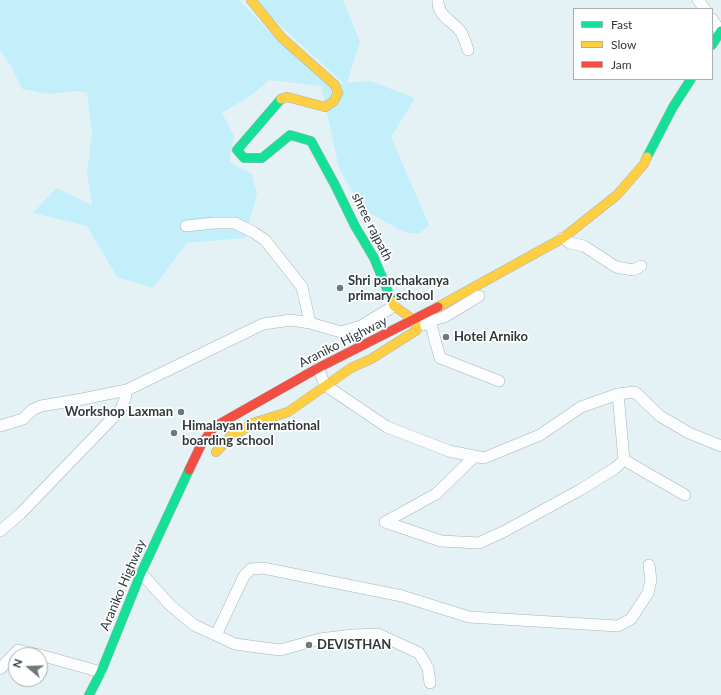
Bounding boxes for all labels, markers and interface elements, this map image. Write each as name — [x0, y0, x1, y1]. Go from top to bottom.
legend — [573, 8, 713, 80]
text: Fast — [611, 17, 632, 32]
text: Slow — [611, 37, 636, 52]
text: Jam — [611, 57, 632, 72]
street label: shree rajpath — [348, 190, 396, 264]
place label: Shri panchakanya primary school — [348, 273, 449, 304]
marker: Shri panchakanya primary school — [335, 283, 345, 293]
street label: Araniko Highway — [296, 313, 390, 371]
place label: Hotel Arniko — [454, 329, 528, 345]
marker: Hotel Arniko — [441, 332, 451, 342]
place label: Workshop Laxman — [65, 404, 173, 420]
marker: Workshop Laxman — [176, 407, 186, 417]
place label: Himalayan international boarding school — [182, 418, 320, 449]
marker: Himalayan international boarding school — [169, 428, 179, 438]
street label: Araniko Highway — [97, 537, 149, 633]
place label: DEVISTHAN — [317, 637, 391, 653]
marker: DEVISTHAN — [304, 640, 314, 650]
north arrow — [8, 647, 48, 687]
text: N — [10, 657, 25, 669]

